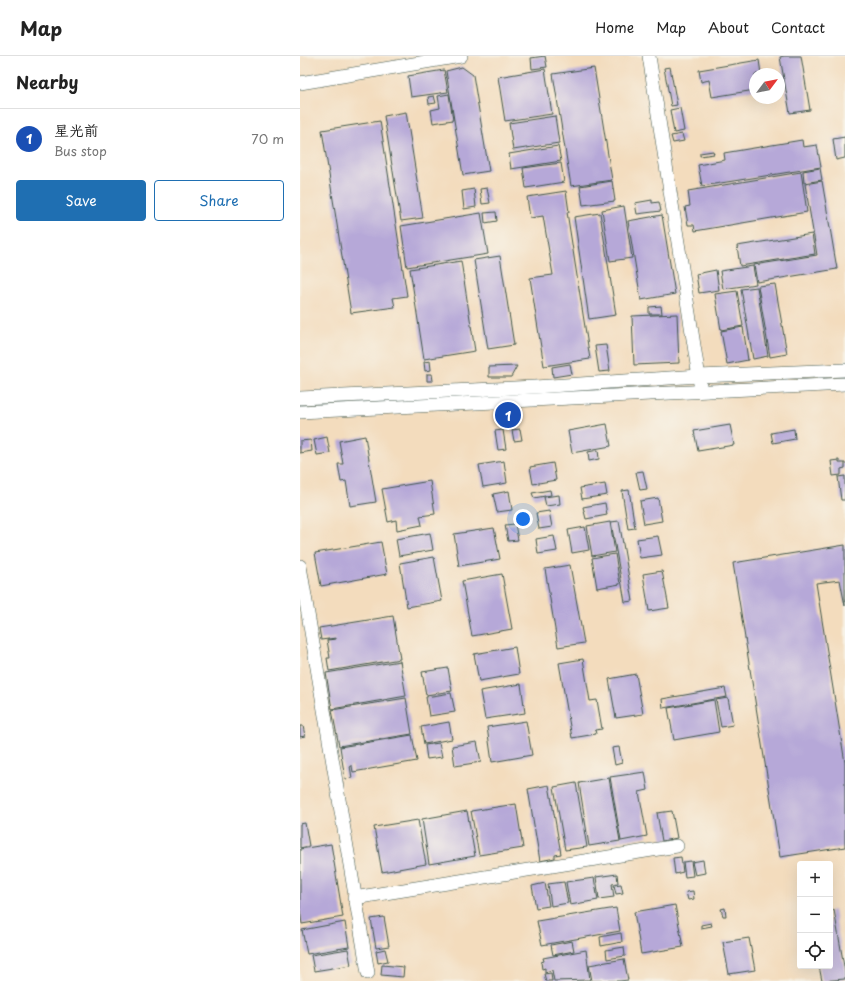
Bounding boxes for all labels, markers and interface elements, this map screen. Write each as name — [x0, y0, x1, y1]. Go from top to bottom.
text: Map — [20, 14, 62, 42]
text: Home — [595, 17, 634, 38]
text: Map — [656, 17, 686, 38]
text: About — [708, 17, 749, 38]
text: Contact — [771, 17, 825, 38]
north arrow — [749, 68, 785, 104]
text: Nearby — [16, 69, 78, 95]
text: 星光前 — [54, 118, 99, 141]
text: 1 — [26, 129, 32, 148]
text: 70 m — [251, 129, 284, 148]
text: Bus stop — [54, 141, 107, 160]
button: Save — [16, 180, 146, 221]
button: Share — [154, 180, 284, 221]
pin: 1 — [495, 400, 521, 430]
your location — [513, 509, 533, 529]
map controls — [797, 861, 833, 969]
button: + — [797, 861, 833, 897]
button: − — [797, 897, 833, 933]
button: locate — [797, 933, 833, 969]

